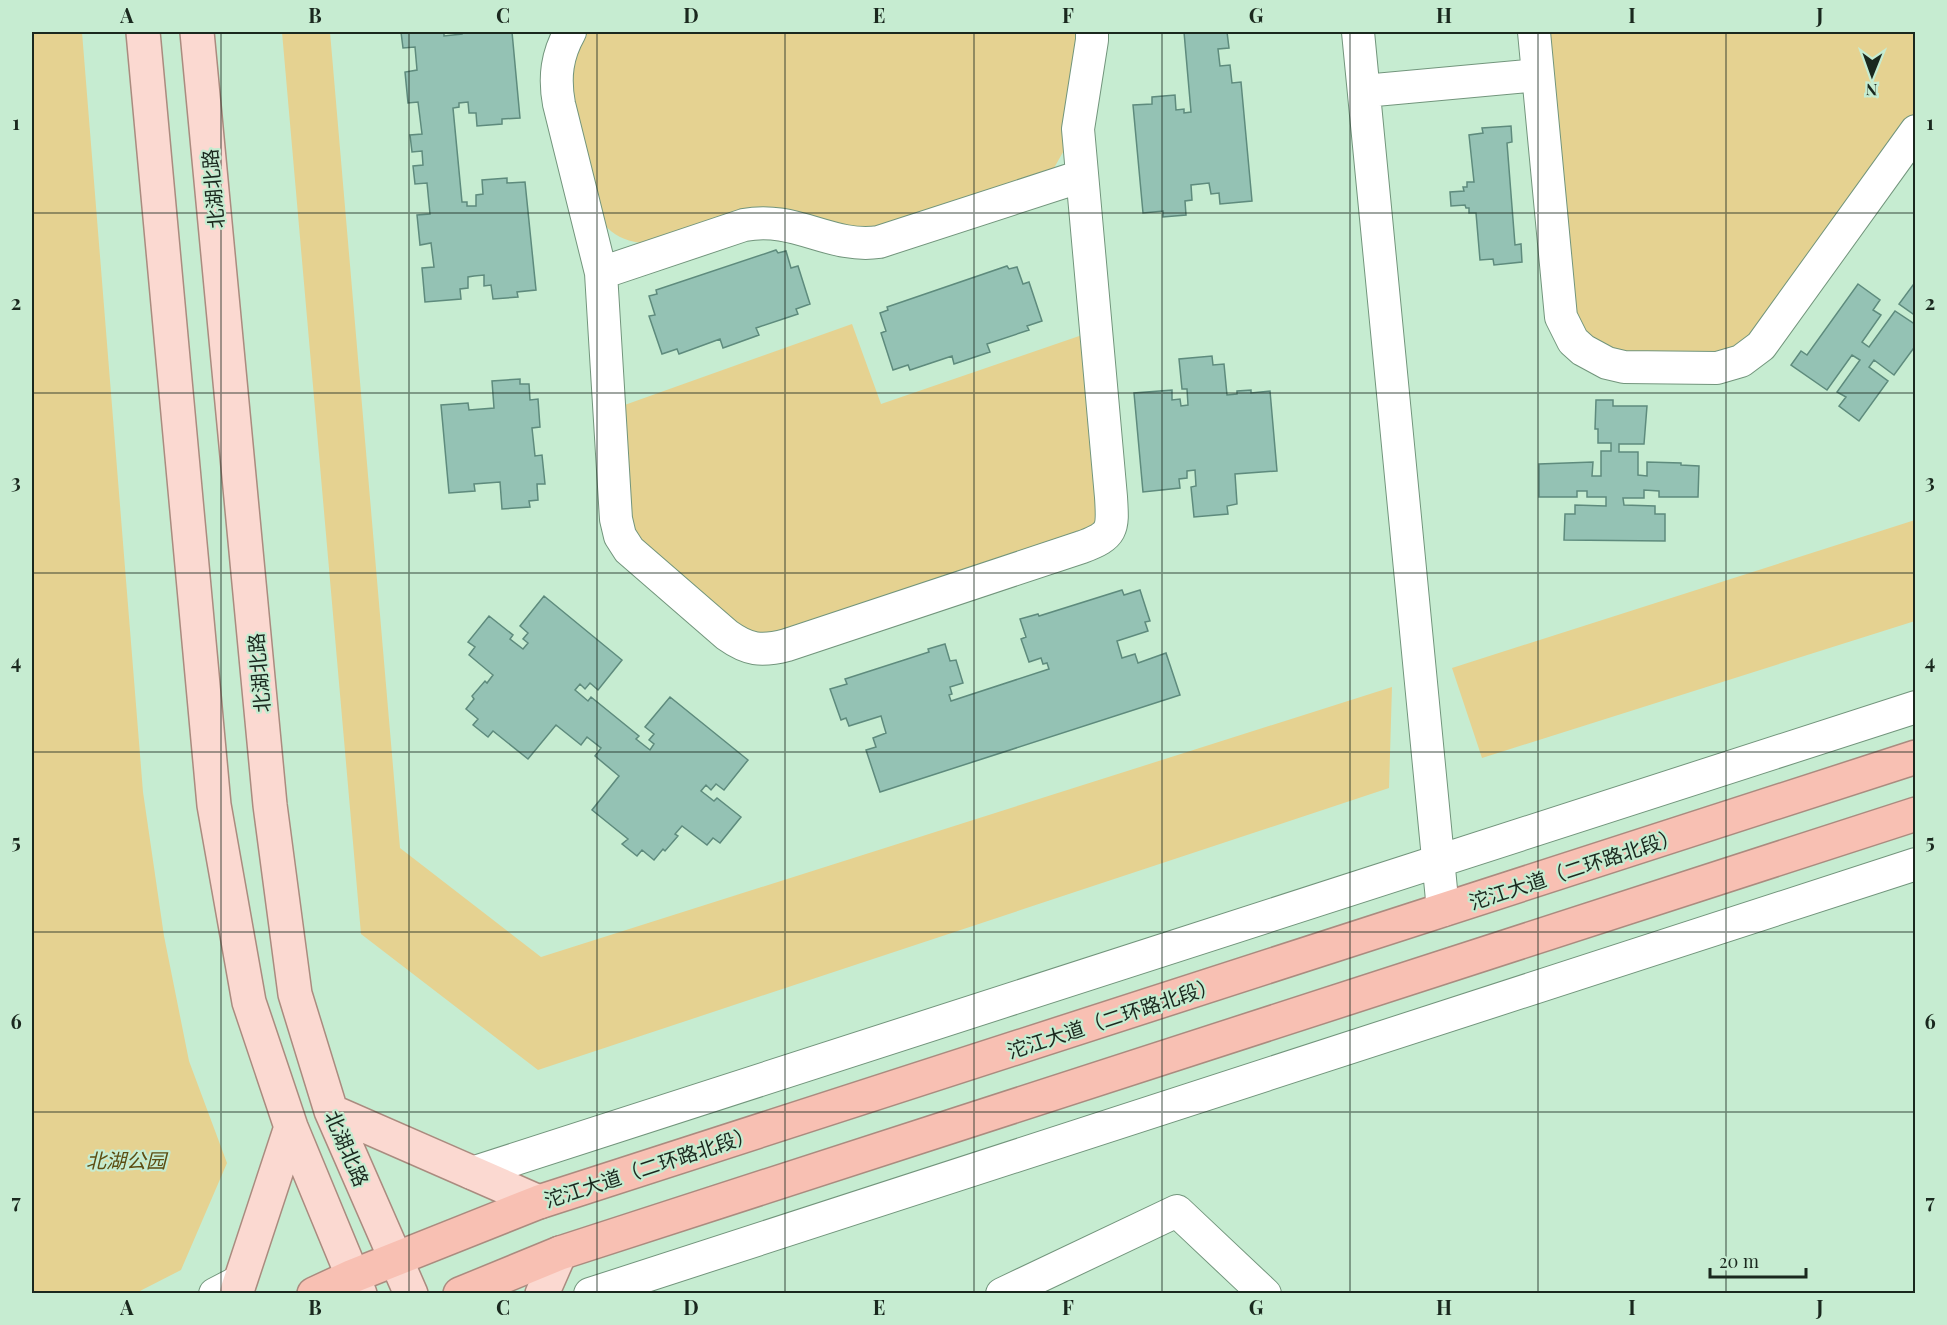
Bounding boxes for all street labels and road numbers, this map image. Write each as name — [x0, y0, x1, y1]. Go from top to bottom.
street label: 北湖北路 — [195, 148, 229, 230]
street label: 北湖北路 — [241, 632, 275, 714]
street label: 沱江大道（二环路北段） — [1465, 821, 1683, 915]
street label: 沱江大道（二环路北段） — [1003, 970, 1221, 1064]
street label: 北湖北路 — [320, 1106, 376, 1190]
street label: 沱江大道（二环路北段） — [540, 1119, 758, 1213]

